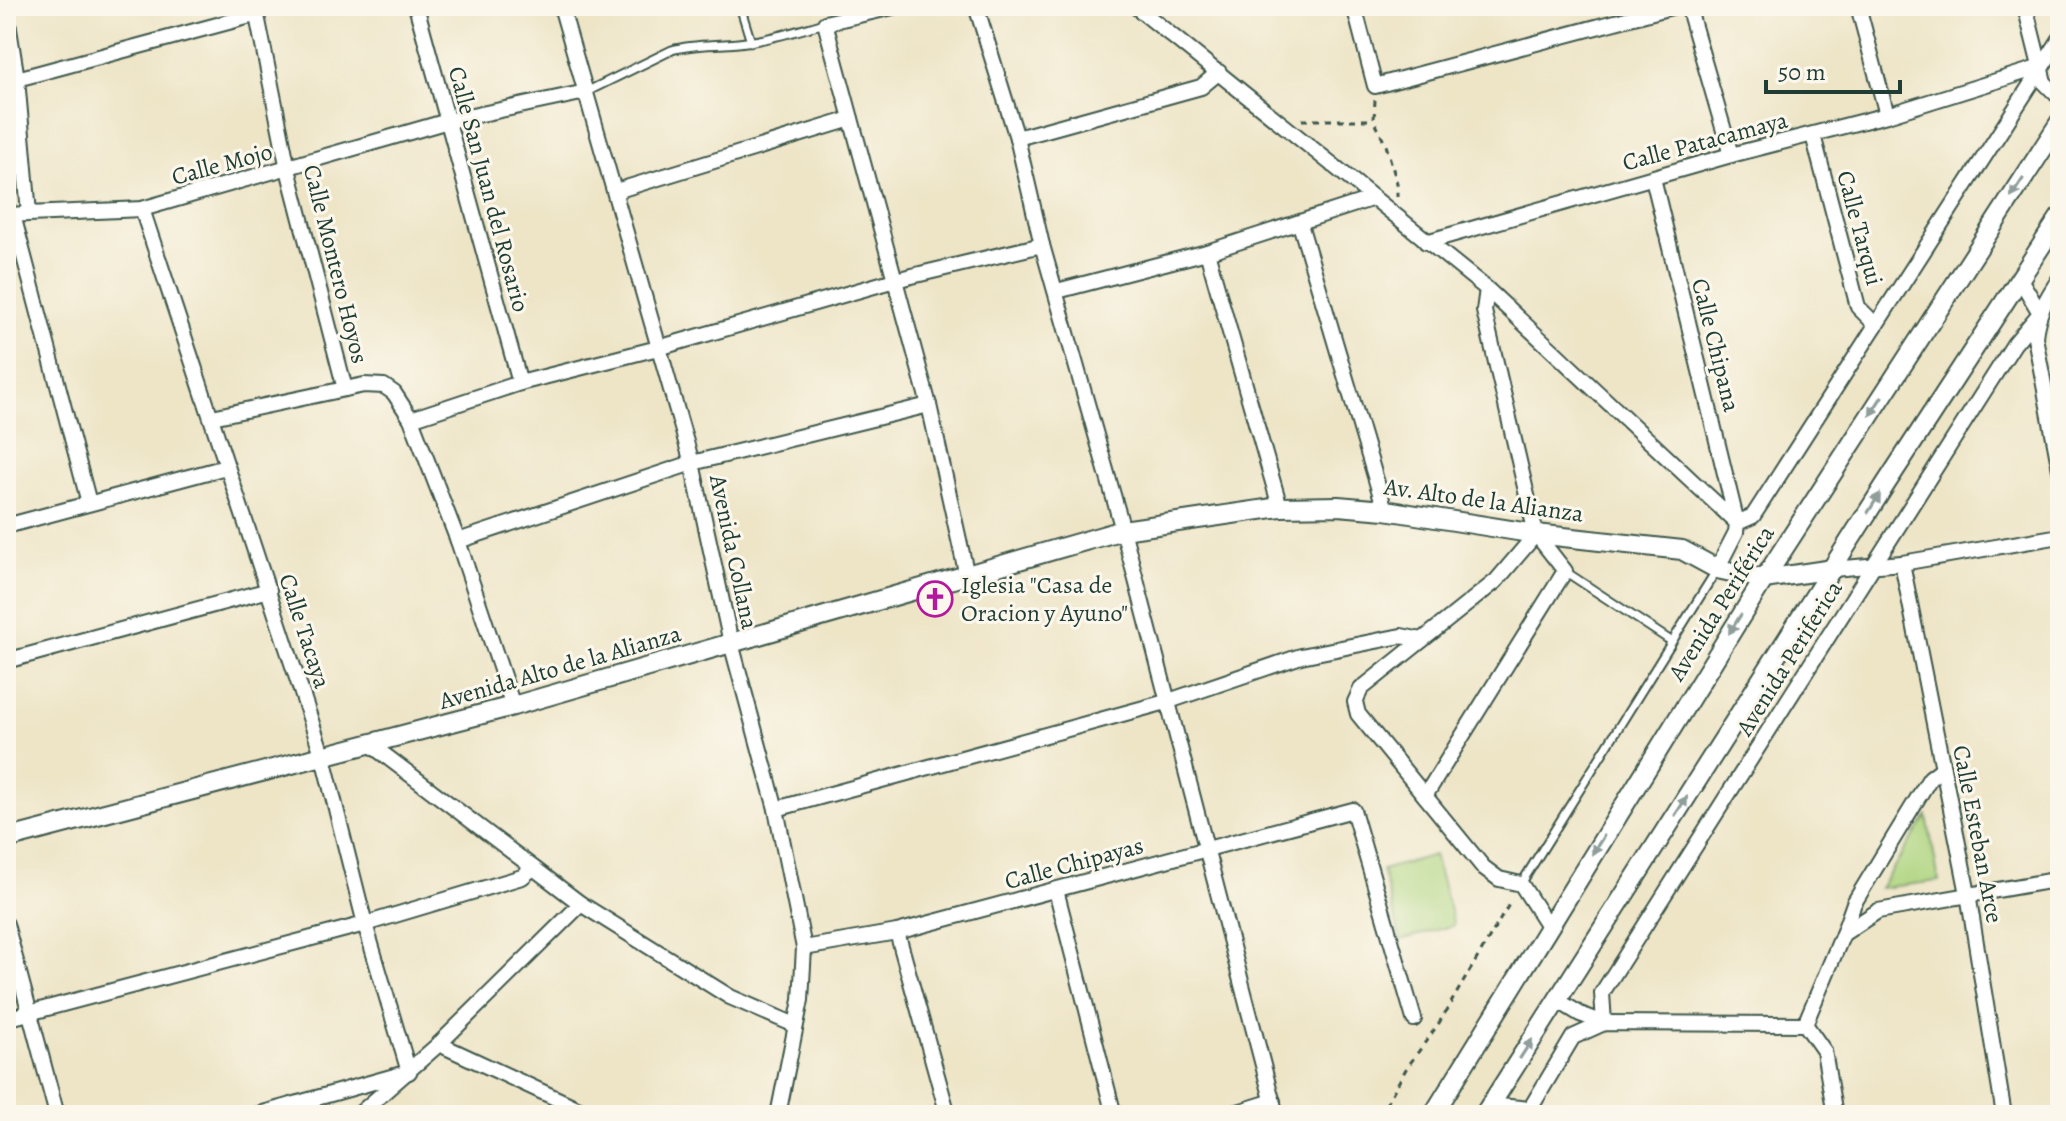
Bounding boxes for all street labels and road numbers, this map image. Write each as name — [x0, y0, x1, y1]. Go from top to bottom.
street label: Calle San Juan del Rosario — [441, 63, 537, 315]
street label: Calle Patacamaya — [1619, 103, 1792, 178]
street label: Calle Mojo — [168, 135, 276, 193]
street label: Calle Montero Hoyos — [296, 161, 376, 367]
street label: Calle Tarqui — [1829, 167, 1891, 289]
street label: Calle Chipana — [1684, 275, 1748, 416]
street label: Av. Alto de la Alianza — [1381, 470, 1587, 530]
street label: Avenida Collana — [702, 471, 766, 633]
street label: Avenida Periférica — [1660, 519, 1782, 688]
street label: Calle Tacaya — [271, 570, 339, 693]
street label: Avenida Periferica — [1728, 574, 1850, 743]
street label: Avenida Alto de la Alianza — [434, 617, 685, 717]
street label: Calle Esteban Arce — [1945, 742, 2011, 926]
street label: Calle Chipayas — [1001, 829, 1147, 897]

